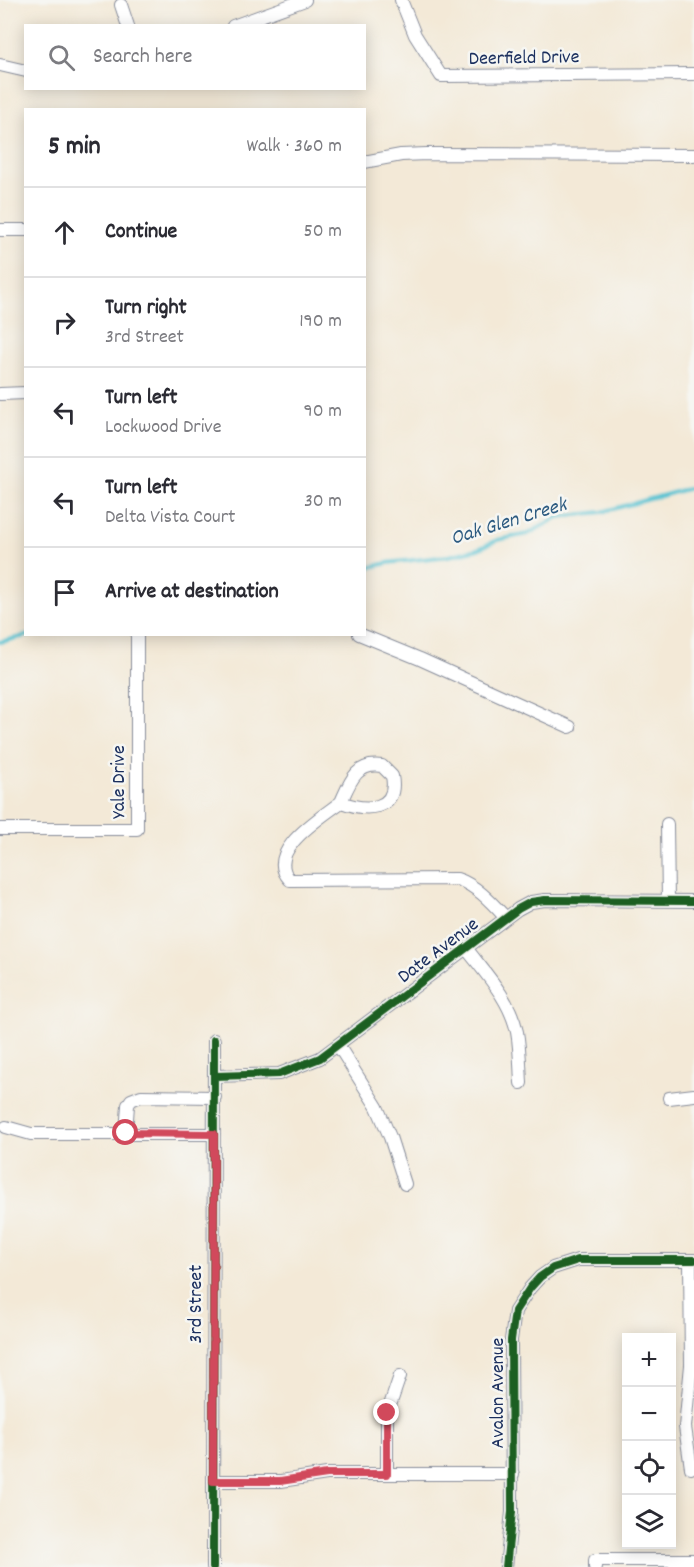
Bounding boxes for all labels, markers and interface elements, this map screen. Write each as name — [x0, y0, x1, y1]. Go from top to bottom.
search box — [24, 24, 366, 90]
icon: search — [45, 41, 78, 74]
text: Search here — [93, 42, 192, 73]
street label: Deerfield Drive — [468, 44, 580, 74]
text: 5 min — [48, 129, 101, 166]
text: Walk · 360 m — [247, 133, 342, 161]
icon: ahead — [48, 216, 81, 249]
text: Continue — [105, 217, 177, 248]
text: 50 m — [304, 218, 342, 246]
text: Turn right — [105, 293, 187, 324]
icon: right — [48, 306, 81, 339]
text: 190 m — [299, 308, 342, 336]
text: 3rd Street — [105, 324, 184, 352]
text: Turn left — [105, 383, 177, 414]
icon: left — [48, 396, 81, 429]
text: 90 m — [304, 398, 342, 426]
text: Lockwood Drive — [105, 414, 222, 442]
text: Turn left — [105, 473, 177, 504]
icon: left — [48, 486, 81, 519]
text: 30 m — [304, 488, 342, 516]
water label: Oak Glen Creek — [447, 490, 573, 555]
text: Delta Vista Court — [105, 504, 235, 532]
icon: arrive — [48, 576, 81, 609]
text: Arrive at destination — [105, 577, 279, 608]
street label: Yale Drive — [106, 745, 134, 819]
street label: Date Avenue — [392, 911, 485, 991]
route start — [112, 1119, 138, 1145]
street label: 3rd Street — [183, 1265, 211, 1343]
map controls — [622, 1333, 676, 1549]
button: + — [622, 1333, 676, 1387]
street label: Avalon Avenue — [485, 1337, 513, 1448]
button: − — [622, 1387, 676, 1441]
route end — [373, 1399, 399, 1425]
button: locate — [622, 1441, 676, 1495]
button: layers — [622, 1495, 676, 1549]

